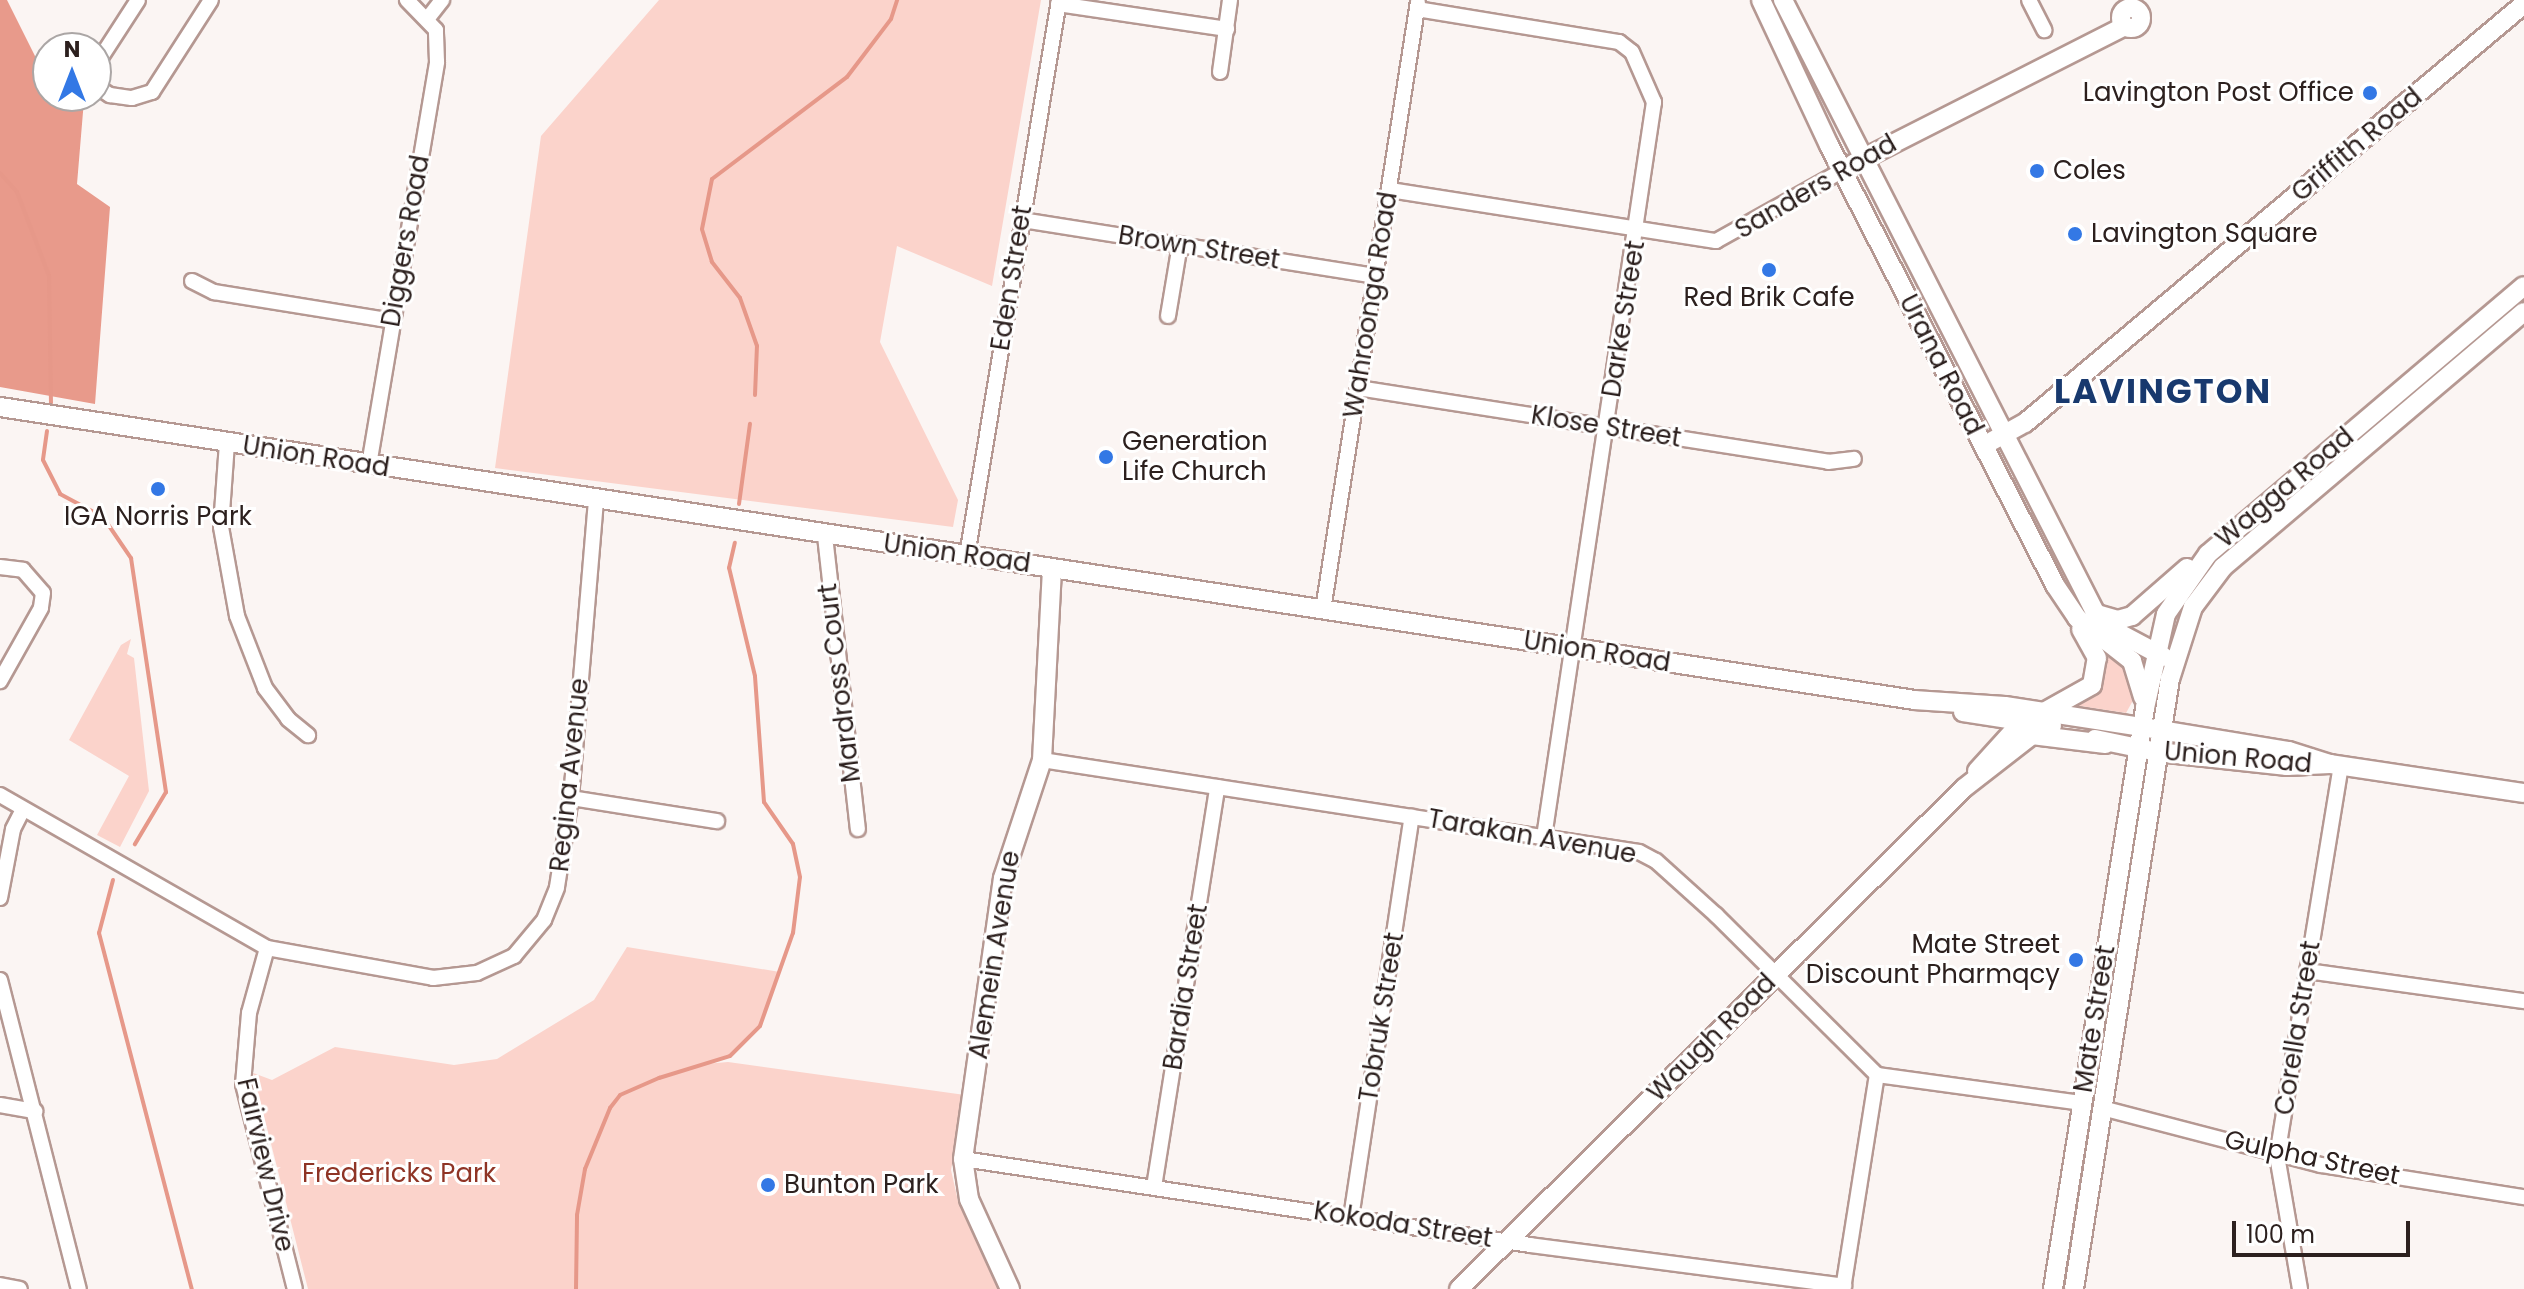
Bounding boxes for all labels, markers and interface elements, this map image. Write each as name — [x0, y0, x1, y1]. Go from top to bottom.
north arrow — [32, 32, 112, 112]
text: N — [64, 34, 80, 65]
place label: Lavington Post Office — [2083, 77, 2354, 109]
street label: Griffith Road — [2286, 81, 2428, 209]
marker: Lavington Post Office — [2361, 84, 2379, 102]
street label: Sanders Road — [1730, 128, 1902, 246]
street label: Diggers Road — [376, 153, 436, 329]
place label: Coles — [2053, 155, 2126, 187]
marker: Coles — [2028, 162, 2046, 180]
street label: Wahroonga Road — [1338, 190, 1404, 420]
street label: Eden Street — [985, 203, 1039, 353]
place label: Lavington Square — [2091, 218, 2318, 250]
street label: Brown Street — [1116, 220, 1282, 276]
marker: Lavington Square — [2066, 225, 2084, 243]
street label: Darke Street — [1596, 238, 1652, 400]
marker: Red Brik Cafe — [1760, 261, 1778, 279]
place label: Red Brik Cafe — [1683, 282, 1855, 314]
street label: Urana Road — [1892, 289, 1990, 441]
district label: LAVINGTON — [2054, 372, 2272, 412]
street label: Klose Street — [1529, 400, 1683, 454]
street label: Wagga Road — [2210, 421, 2360, 555]
place label: Generation Life Church — [1122, 426, 1268, 488]
street label: Union Road — [240, 430, 392, 484]
marker: Generation Life Church — [1097, 448, 1115, 466]
marker: IGA Norris Park — [149, 480, 167, 498]
place label: IGA Norris Park — [64, 501, 252, 533]
street label: Union Road — [881, 528, 1033, 580]
street label: Mardross Court — [812, 582, 868, 784]
street label: Union Road — [1521, 625, 1673, 679]
street label: Regina Avenue — [544, 677, 596, 873]
street label: Union Road — [2163, 736, 2313, 780]
street label: Tarakan Avenue — [1425, 803, 1639, 871]
street label: Alemein Avenue — [963, 849, 1027, 1061]
street label: Bardia Street — [1157, 902, 1215, 1072]
place label: Mate Street Discount Pharmqcy — [1806, 929, 2060, 990]
street label: Tobruk Street — [1353, 930, 1411, 1104]
street label: Corella Street — [2269, 939, 2327, 1117]
street label: Mate Street — [2068, 943, 2122, 1095]
marker: Mate Street Discount Pharmqcy — [2067, 951, 2085, 969]
street label: Waugh Road — [1641, 967, 1783, 1109]
street label: Fairview Drive — [230, 1075, 300, 1255]
street label: Gulpha Street — [2222, 1124, 2402, 1192]
park label: Fredericks Park — [302, 1158, 496, 1190]
place label: Bunton Park — [784, 1169, 939, 1201]
marker: Bunton Park — [759, 1176, 777, 1194]
street label: Kokoda Street — [1311, 1195, 1495, 1255]
scale bar — [2236, 1205, 2414, 1255]
text: 100 m — [2246, 1218, 2315, 1251]

